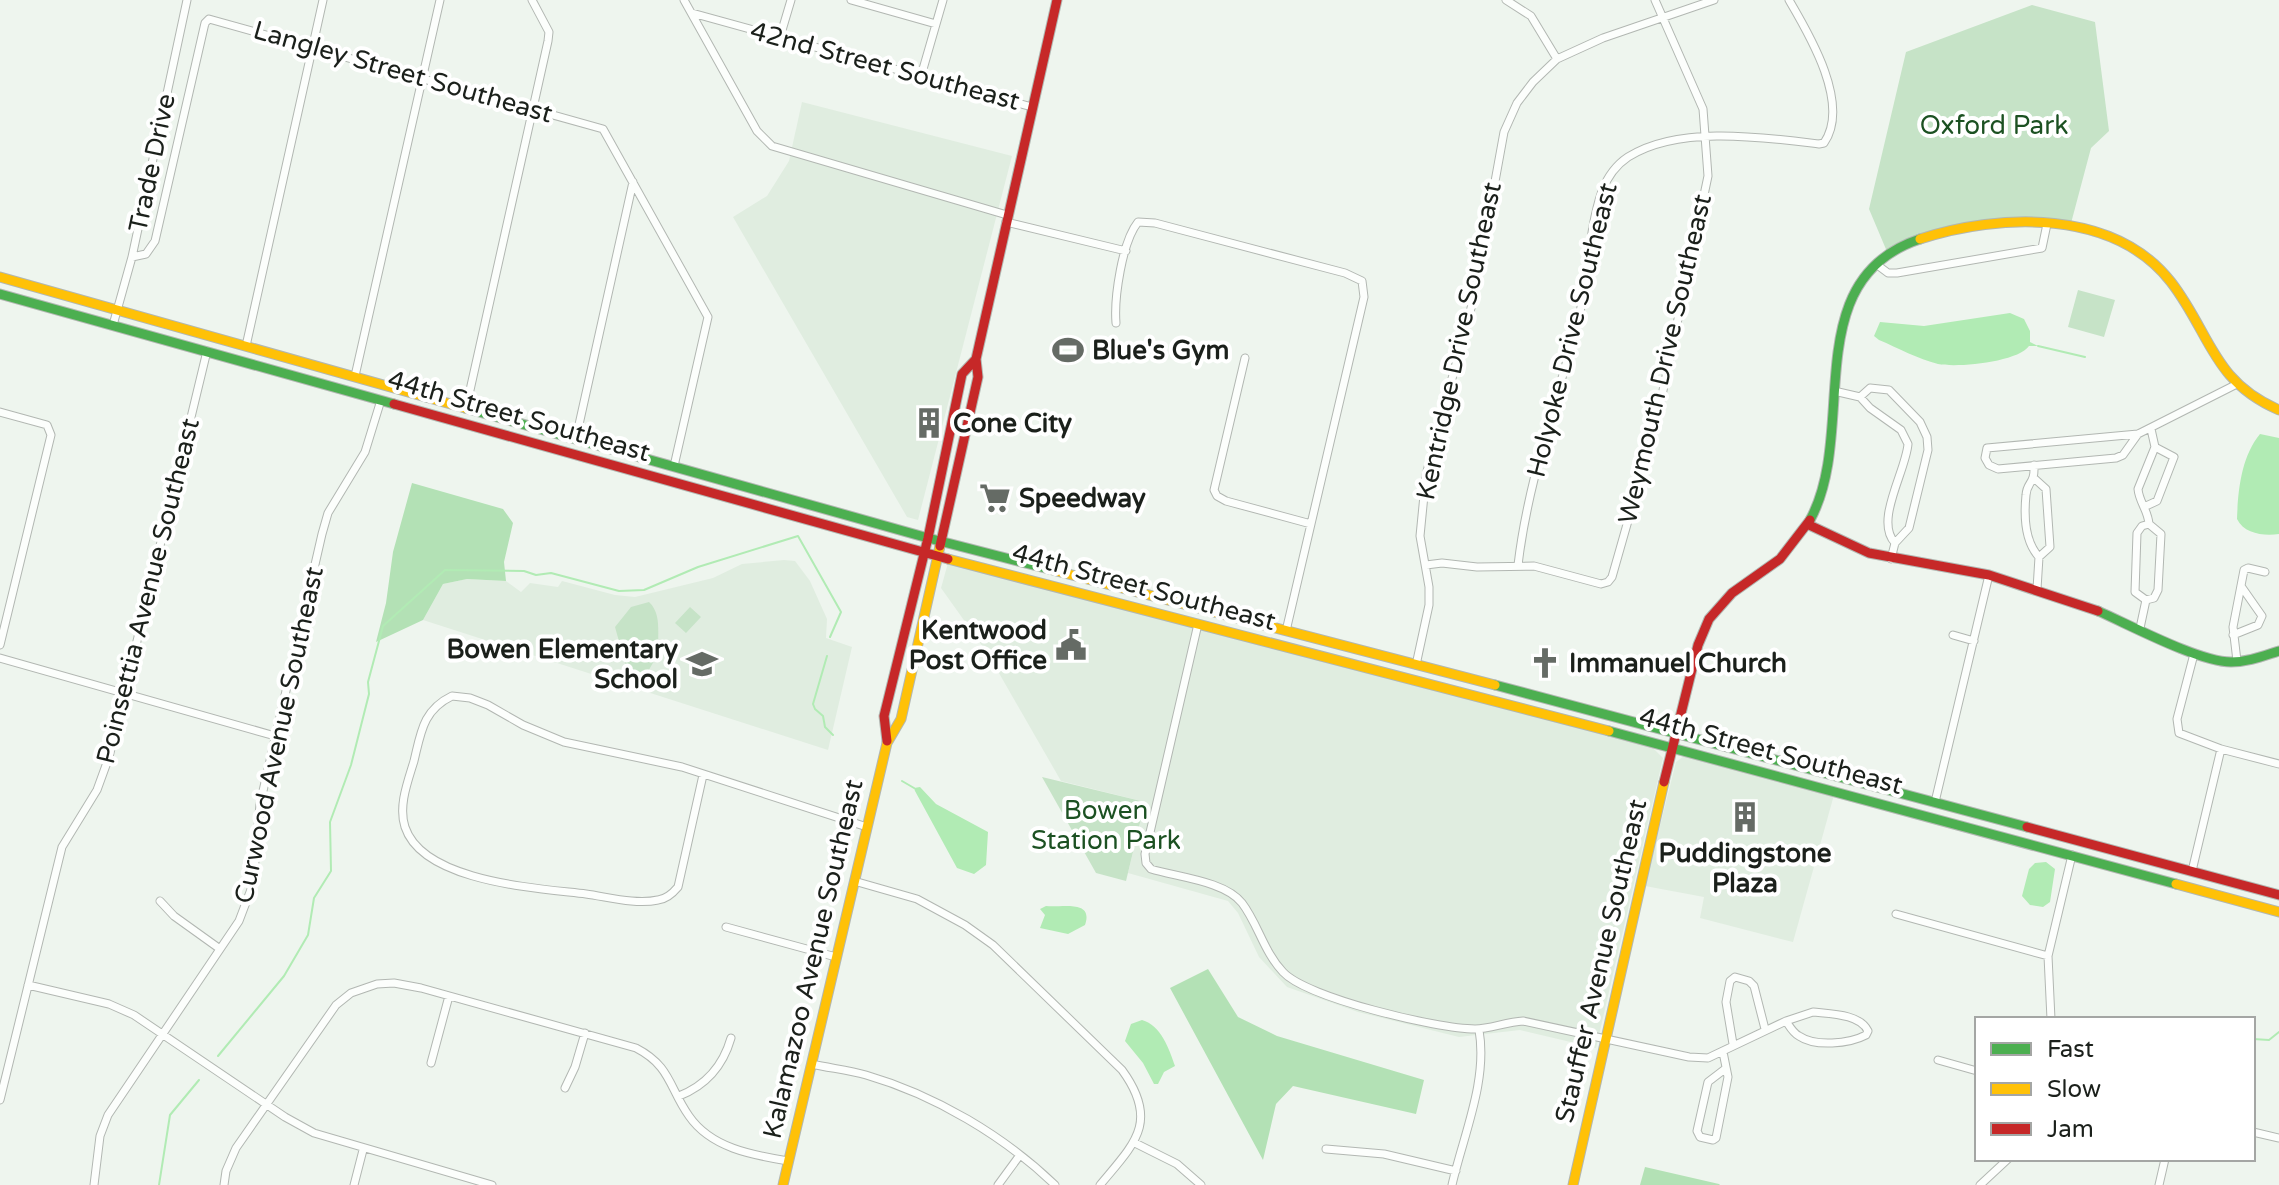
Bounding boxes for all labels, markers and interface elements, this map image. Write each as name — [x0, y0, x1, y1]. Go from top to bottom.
street label: Langley Street Southeast — [250, 14, 556, 130]
street label: 42nd Street Southeast — [747, 15, 1023, 117]
street label: Trade Drive — [122, 91, 182, 235]
park label: Oxford Park — [1920, 110, 2068, 141]
street label: Kentridge Drive Southeast — [1410, 179, 1508, 503]
street label: Holyoke Drive Southeast — [1520, 179, 1624, 480]
street label: Weymouth Drive Southeast — [1612, 191, 1718, 527]
sports icon: Blue's Gym — [1051, 333, 1085, 367]
place label: Blue's Gym — [1092, 335, 1229, 366]
street label: 44th Street Southeast — [384, 364, 654, 468]
building icon: Cone City — [912, 406, 946, 440]
place label: Cone City — [953, 408, 1072, 439]
street label: Poinsettia Avenue Southeast — [90, 415, 206, 767]
supermarket icon: Speedway — [978, 481, 1012, 515]
place label: Speedway — [1019, 483, 1146, 514]
street label: 44th Street Southeast — [1009, 537, 1279, 637]
street label: Curwood Avenue Southeast — [228, 564, 330, 906]
place label: Kentwood Post Office — [909, 615, 1047, 676]
public building icon: Kentwood Post Office — [1054, 628, 1088, 662]
place label: Bowen Elementary School — [446, 634, 678, 695]
church icon: Immanuel Church — [1528, 646, 1562, 680]
school or university icon: Bowen Elementary School — [685, 647, 719, 681]
place label: Immanuel Church — [1569, 648, 1787, 679]
street label: 44th Street Southeast — [1636, 701, 1906, 801]
street label: Kalamazoo Avenue Southeast — [757, 776, 869, 1142]
park label: Bowen Station Park — [1031, 795, 1181, 856]
street label: Stauffer Avenue Southeast — [1549, 796, 1653, 1126]
building icon: Puddingstone Plaza — [1728, 800, 1762, 834]
place label: Puddingstone Plaza — [1658, 838, 1832, 899]
legend — [1975, 1017, 2255, 1161]
text: Fast — [2047, 1035, 2094, 1064]
text: Slow — [2047, 1075, 2101, 1104]
text: Jam — [2047, 1115, 2094, 1144]

